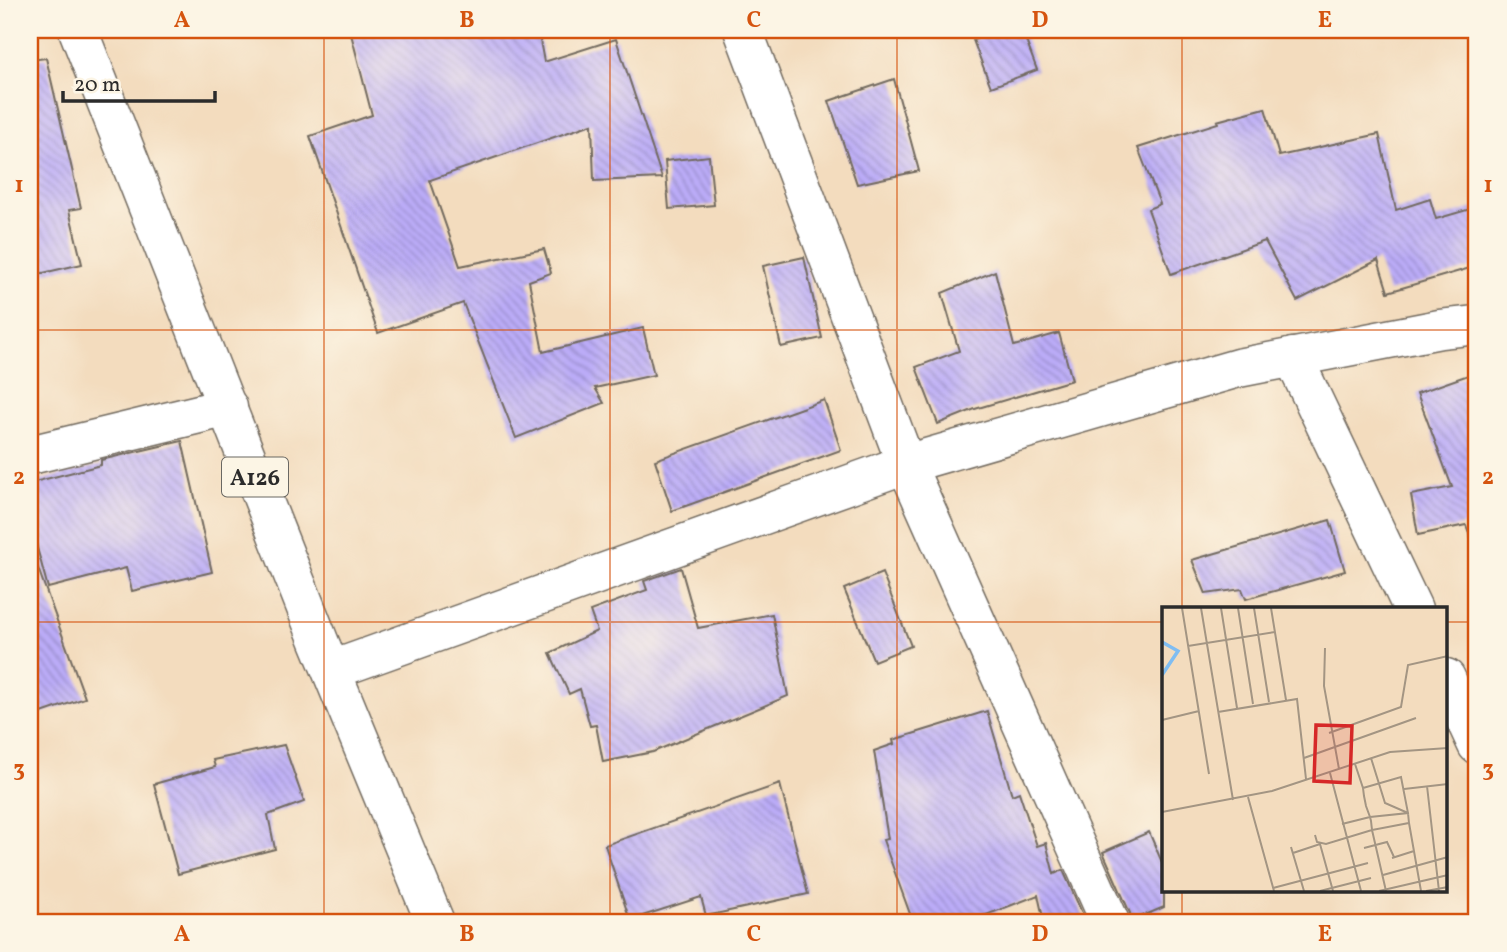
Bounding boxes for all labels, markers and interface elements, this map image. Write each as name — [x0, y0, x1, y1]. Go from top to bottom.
text: A — [174, 5, 190, 37]
text: B — [459, 5, 475, 37]
text: C — [747, 5, 761, 37]
text: D — [1032, 5, 1049, 37]
text: E — [1318, 5, 1332, 37]
scale bar — [63, 60, 215, 104]
text: 20 m — [74, 71, 120, 100]
text: 1 — [14, 170, 24, 202]
text: 1 — [1483, 170, 1493, 202]
road number: A126 — [222, 457, 288, 496]
text: 2 — [13, 462, 25, 494]
text: 2 — [1482, 462, 1494, 494]
inset map — [1162, 607, 1448, 892]
text: 3 — [13, 754, 25, 786]
text: 3 — [1482, 754, 1494, 786]
text: A — [174, 919, 190, 951]
text: B — [459, 919, 475, 951]
text: C — [747, 919, 761, 951]
text: D — [1032, 919, 1049, 951]
text: E — [1318, 919, 1332, 951]

